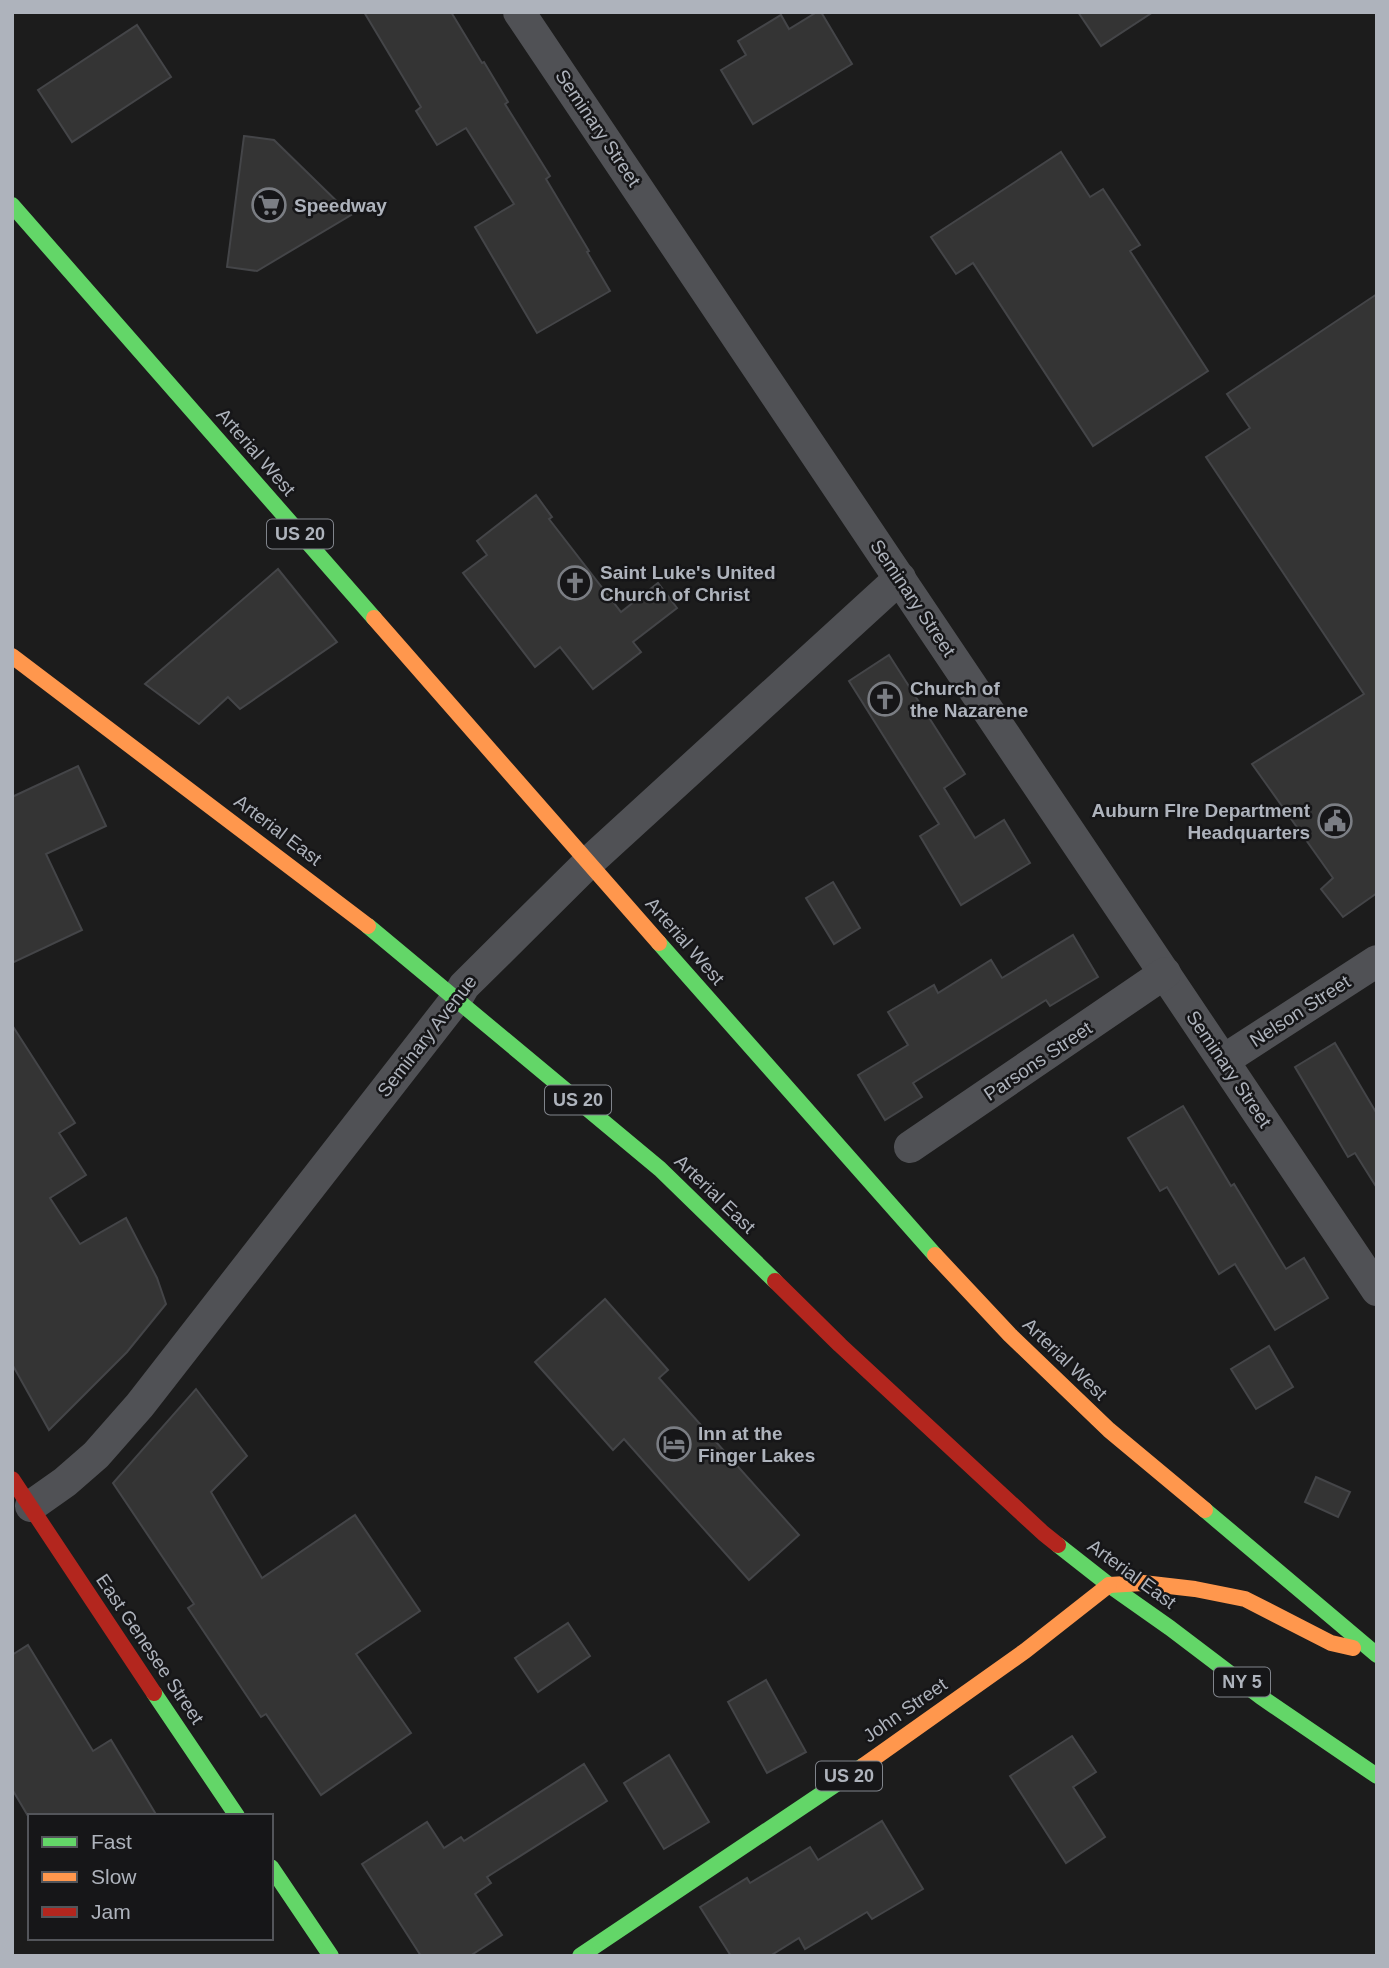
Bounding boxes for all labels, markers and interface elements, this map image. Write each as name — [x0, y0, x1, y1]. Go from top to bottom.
street label: Seminary Street — [551, 66, 645, 191]
supermarket icon: Speedway — [250, 186, 288, 224]
place label: Speedway — [294, 195, 387, 216]
street label: Arterial West — [213, 404, 300, 500]
road number: US 20 — [267, 520, 333, 548]
street label: Seminary Street — [866, 536, 960, 661]
place label: Saint Luke's United Church of Christ — [600, 562, 776, 605]
church icon: Saint Luke's United Church of Christ — [556, 564, 594, 602]
place label: Church of the Nazarene — [910, 678, 1028, 721]
church icon: Church of the Nazarene — [866, 680, 904, 718]
street label: Arterial East — [230, 790, 326, 870]
place label: Auburn FIre Department Headquarters — [1091, 800, 1311, 843]
public building icon: Auburn FIre Department Headquarters — [1316, 802, 1354, 840]
street label: Arterial West — [642, 893, 729, 989]
street label: Nelson Street — [1246, 970, 1355, 1051]
street label: Seminary Avenue — [373, 971, 481, 1101]
street label: Seminary Street — [1182, 1007, 1276, 1132]
street label: Parsons Street — [980, 1017, 1097, 1105]
road number: US 20 — [545, 1086, 611, 1114]
street label: Arterial East — [670, 1151, 760, 1238]
street label: Arterial West — [1019, 1314, 1112, 1405]
place label: Inn at the Finger Lakes — [698, 1423, 815, 1466]
hotel icon: Inn at the Finger Lakes — [655, 1425, 693, 1463]
street label: Arterial East — [1084, 1535, 1181, 1613]
street label: East Genesee Street — [92, 1570, 208, 1729]
road number: NY 5 — [1214, 1667, 1270, 1696]
street label: John Street — [859, 1673, 951, 1746]
road number: US 20 — [816, 1762, 882, 1791]
legend — [28, 1814, 273, 1940]
text: Fast — [91, 1830, 132, 1853]
text: Slow — [91, 1865, 137, 1888]
text: Jam — [91, 1900, 131, 1923]

